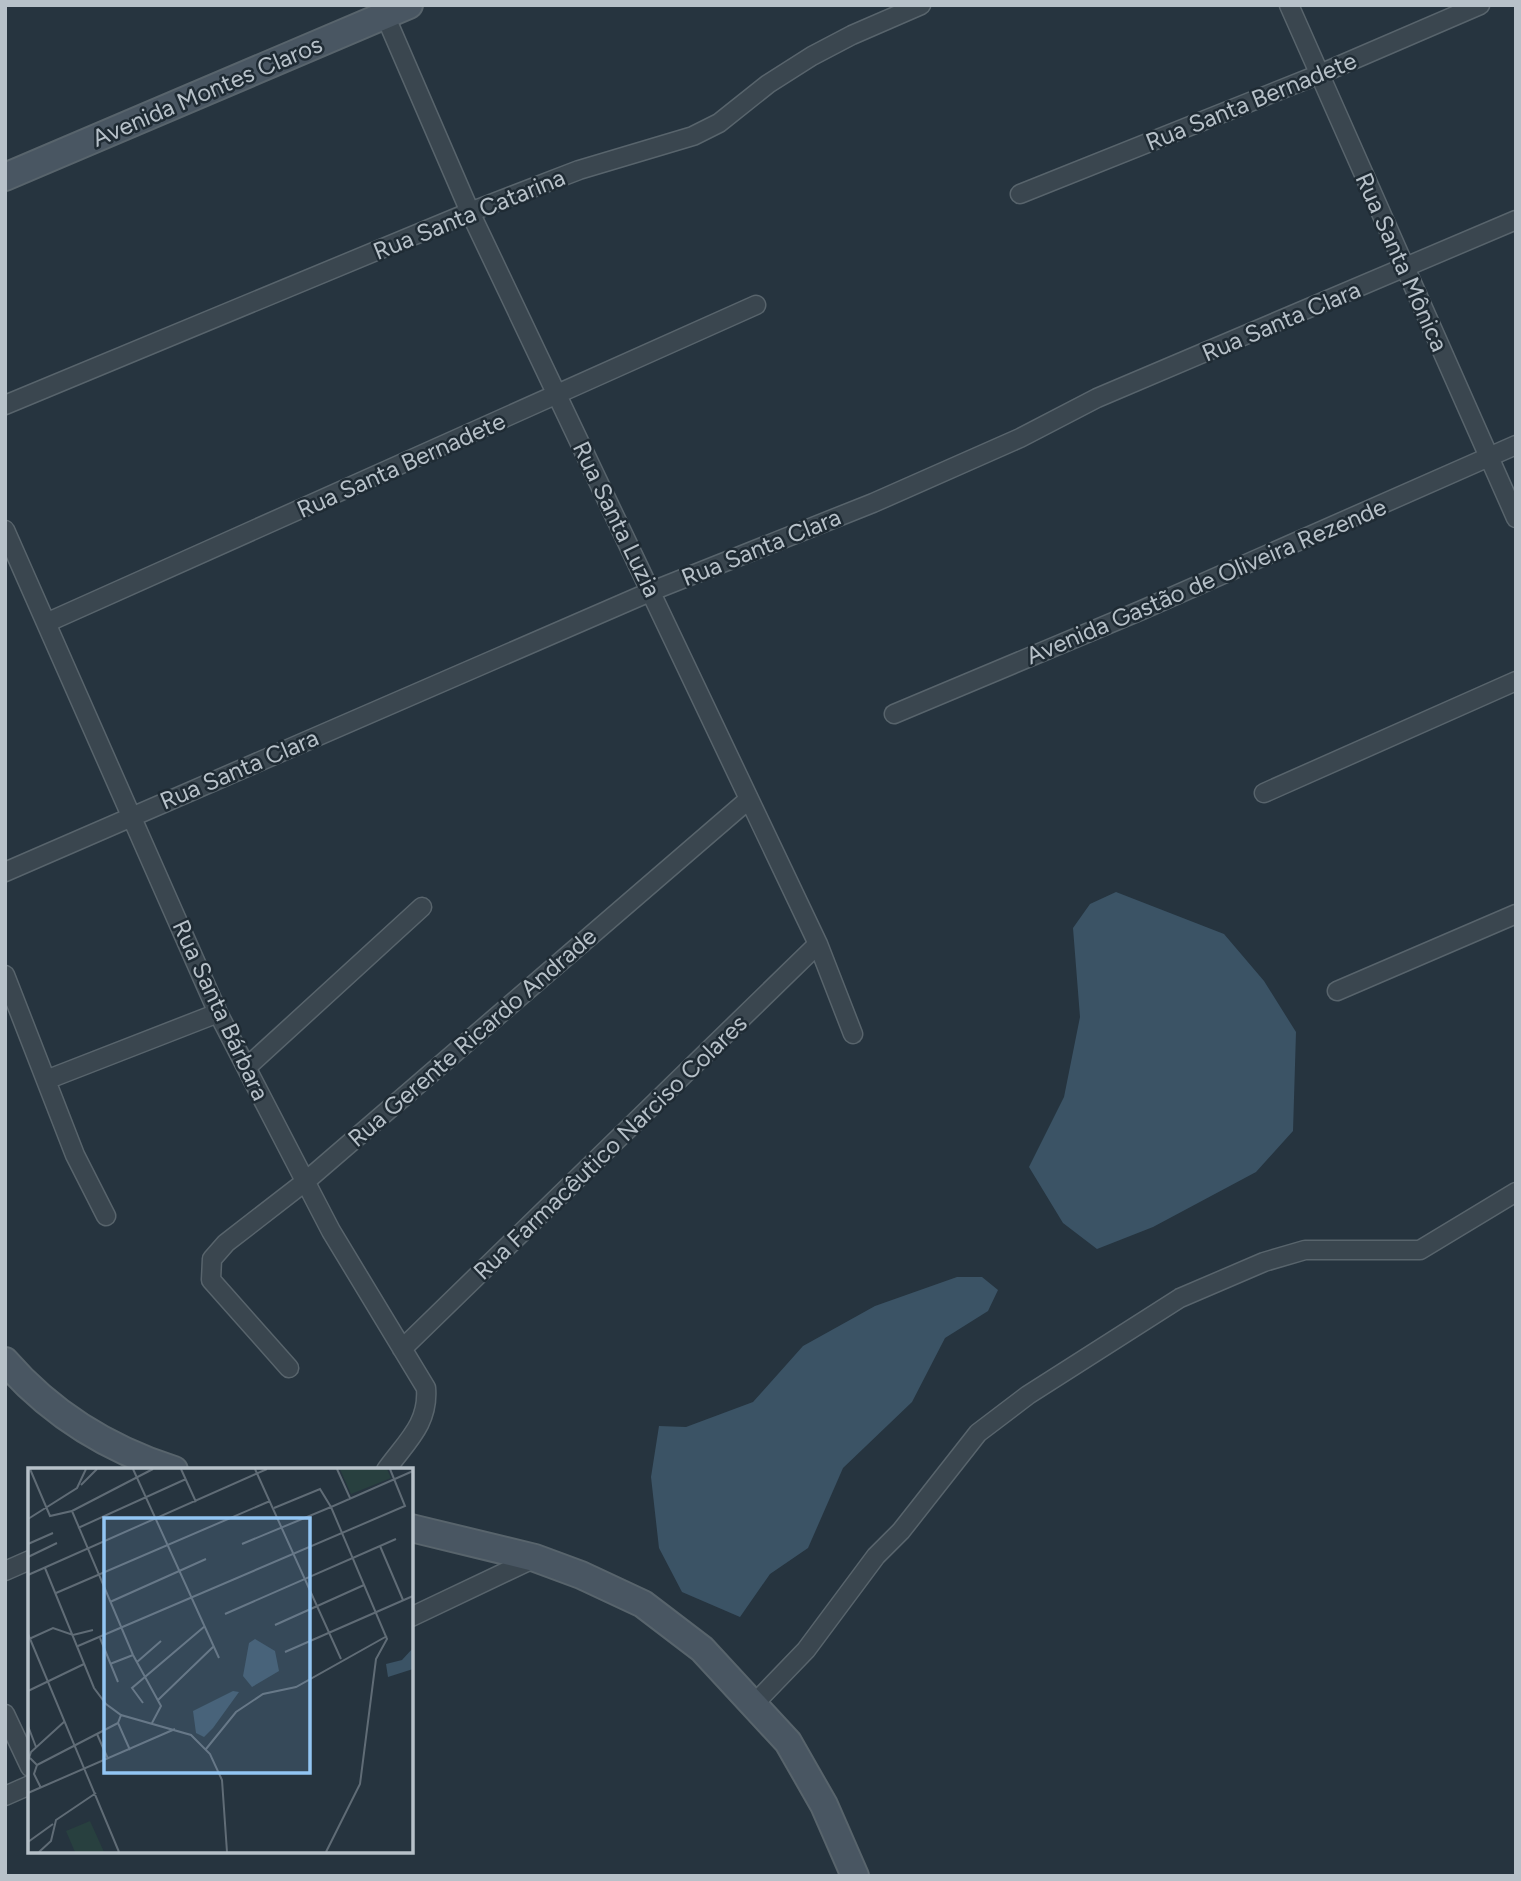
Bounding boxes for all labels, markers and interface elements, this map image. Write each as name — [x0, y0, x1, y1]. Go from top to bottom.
street label: Avenida Montes Claros — [87, 29, 327, 153]
street label: Rua Santa Bernadete — [1141, 45, 1361, 157]
street label: Rua Santa Catarina — [369, 162, 569, 266]
street label: Rua Santa Mônica — [1350, 168, 1454, 356]
street label: Rua Santa Clara — [1197, 275, 1365, 367]
street label: Rua Santa Bernadete — [292, 406, 510, 524]
street label: Rua Santa Luzia — [567, 436, 667, 602]
street label: Avenida Gastão de Oliveira Rezende — [1022, 492, 1390, 670]
street label: Rua Santa Clara — [677, 502, 845, 592]
street label: Rua Santa Clara — [155, 723, 323, 815]
street label: Rua Santa Bárbara — [166, 915, 276, 1105]
street label: Rua Gerente Ricardo Andrade — [342, 921, 602, 1153]
street label: Rua Farmacêutico Narciso Colares — [467, 1008, 753, 1286]
inset map — [28, 1468, 413, 1853]

